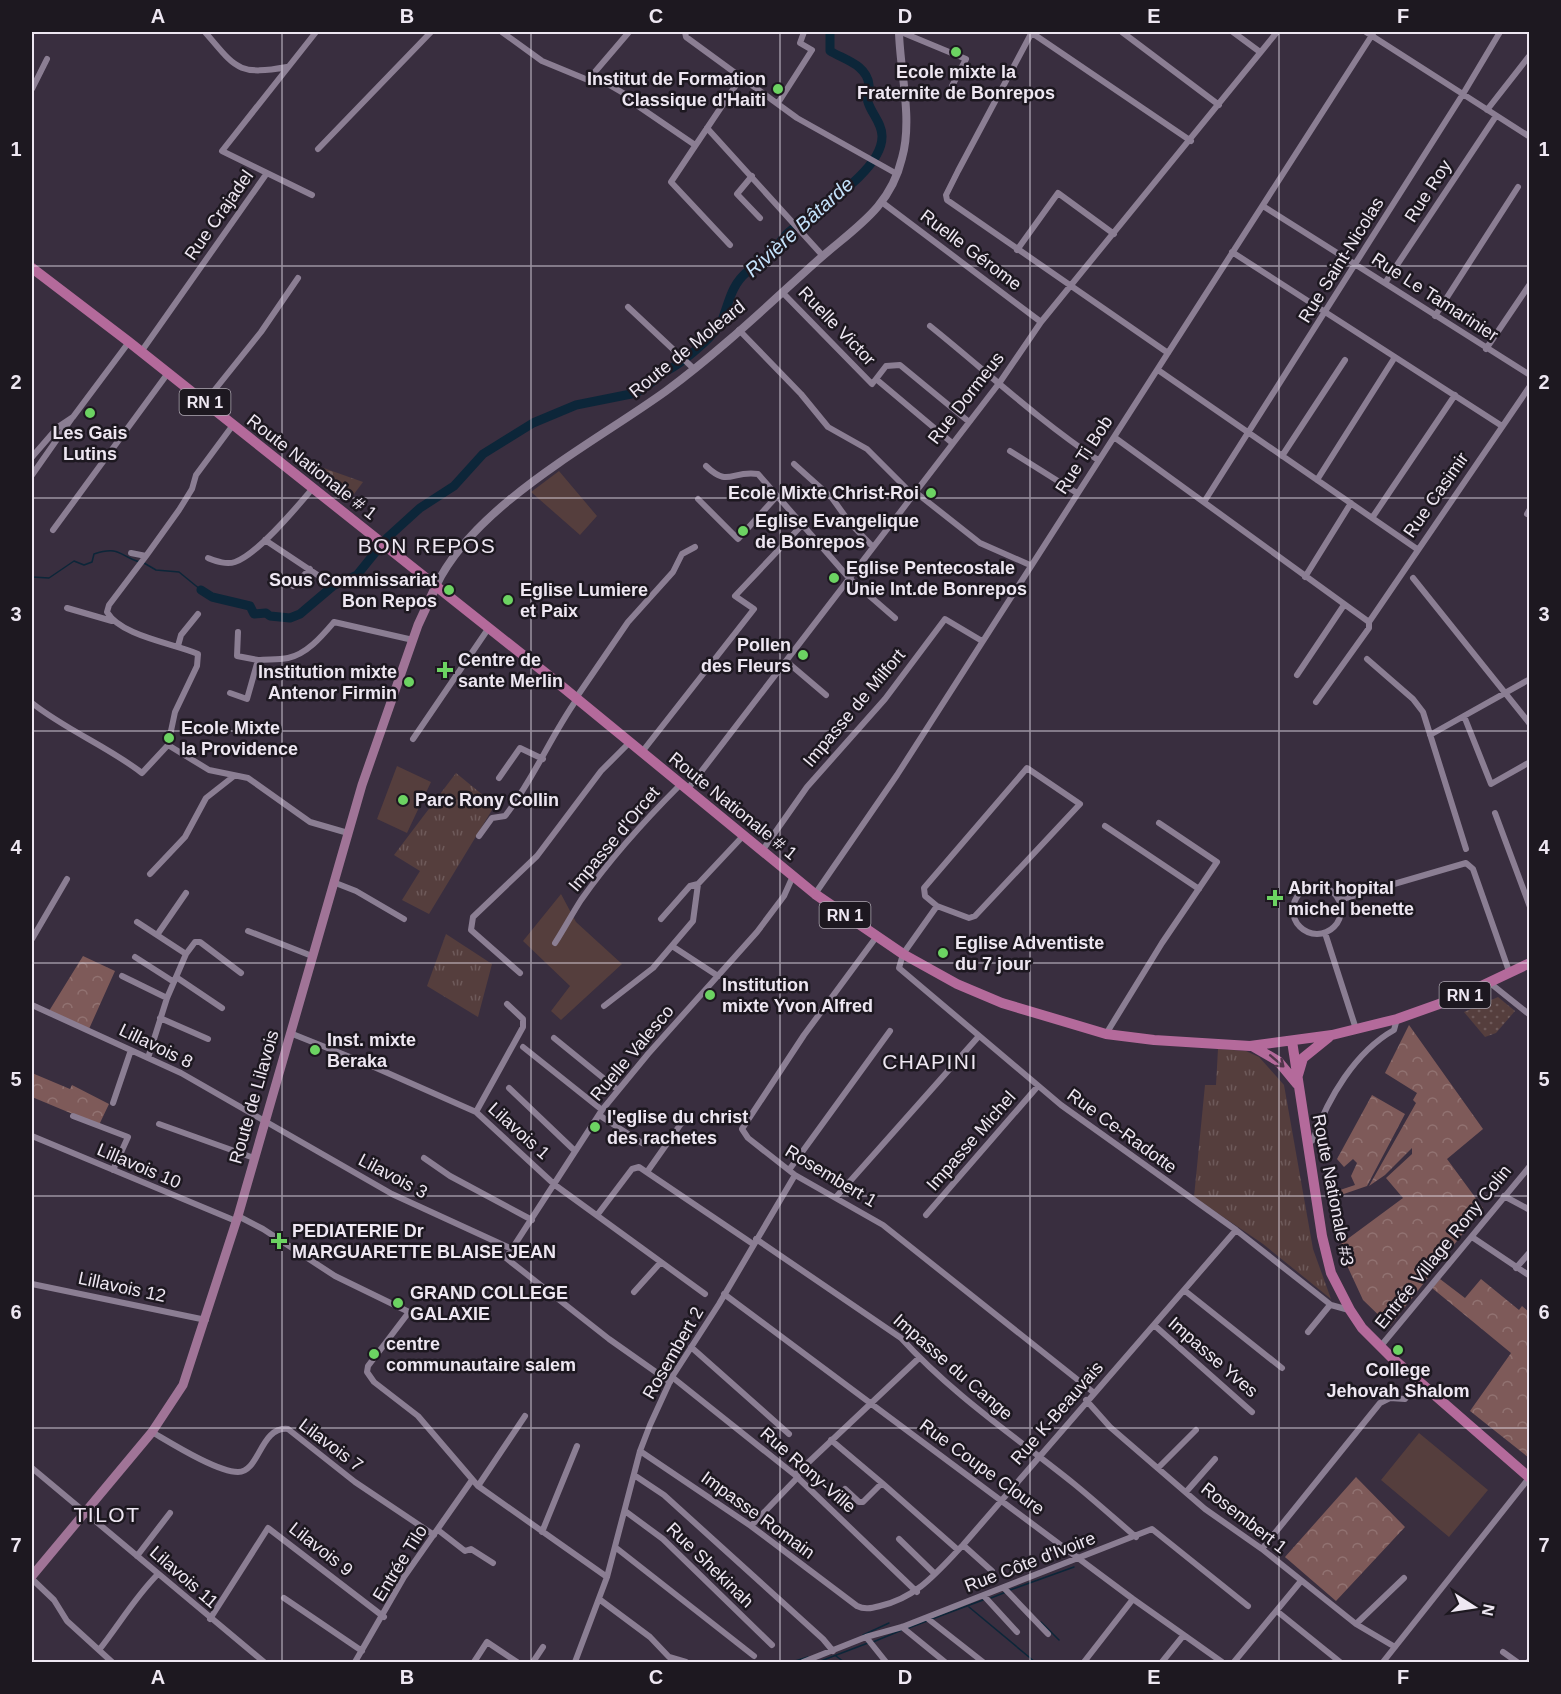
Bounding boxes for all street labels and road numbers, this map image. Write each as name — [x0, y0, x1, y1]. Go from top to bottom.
street label: Rue Roy — [1401, 156, 1455, 226]
street label: Rue Crajadel — [181, 166, 257, 264]
street label: Rue Saint-Nicolas — [1294, 194, 1388, 326]
street label: Ruelle Gérome — [917, 206, 1025, 294]
street label: Rue Le Tamarinier — [1368, 249, 1502, 345]
street label: Ruelle Victor — [794, 282, 880, 370]
street label: Route de Moleard — [625, 296, 749, 402]
street label: Rue Dormeus — [924, 348, 1008, 448]
road number: RN 1 — [180, 389, 230, 415]
street label: Route Nationale # 1 — [243, 410, 381, 524]
street label: Rue Ti Bob — [1051, 412, 1117, 498]
street label: Rue Casimir — [1399, 449, 1473, 541]
street label: Impasse de Milfort — [799, 645, 909, 771]
street label: Route Nationale # 1 — [665, 748, 801, 864]
street label: Impasse d'Orcet — [564, 783, 664, 895]
road number: RN 1 — [820, 902, 870, 928]
road number: RN 1 — [1440, 982, 1490, 1008]
street label: Ruelle Valesco — [586, 1001, 678, 1105]
street label: Lillavois 8 — [116, 1020, 196, 1072]
street label: Route de Lilavois — [225, 1028, 283, 1166]
street label: Rue Ce-Radotte — [1064, 1085, 1180, 1177]
street label: Impasse Michel — [922, 1087, 1020, 1195]
street label: Lilavois 1 — [484, 1098, 554, 1164]
street label: Route Nationale #3 — [1308, 1112, 1358, 1268]
street label: Lillavois 10 — [94, 1139, 184, 1193]
street label: Rosembert 1 — [782, 1141, 880, 1211]
street label: Lilavois 3 — [355, 1150, 431, 1202]
street label: Entrée Village Rony Colin — [1371, 1161, 1515, 1333]
street label: Lillavois 12 — [76, 1268, 168, 1306]
street label: Rosembert 2 — [639, 1303, 707, 1403]
street label: Impasse du Cange — [889, 1310, 1017, 1424]
street label: Impasse Yves — [1164, 1313, 1262, 1401]
street label: Rue K-Beauvais — [1007, 1357, 1107, 1469]
street label: Lilavois 7 — [295, 1414, 367, 1476]
street label: Rue Coupe Cloure — [916, 1415, 1048, 1519]
street label: Rue Rony-Ville — [756, 1423, 860, 1517]
street label: Impasse Romain — [697, 1467, 819, 1563]
street label: Rosembert 1 — [1197, 1478, 1291, 1558]
street label: Lilavois 9 — [285, 1518, 357, 1580]
street label: Rue Shekinah — [662, 1519, 758, 1611]
street label: Entrée Tilo — [369, 1521, 431, 1605]
street label: Rue Côte d'Ivoire — [962, 1528, 1098, 1596]
street label: Lilavois 11 — [146, 1542, 222, 1612]

